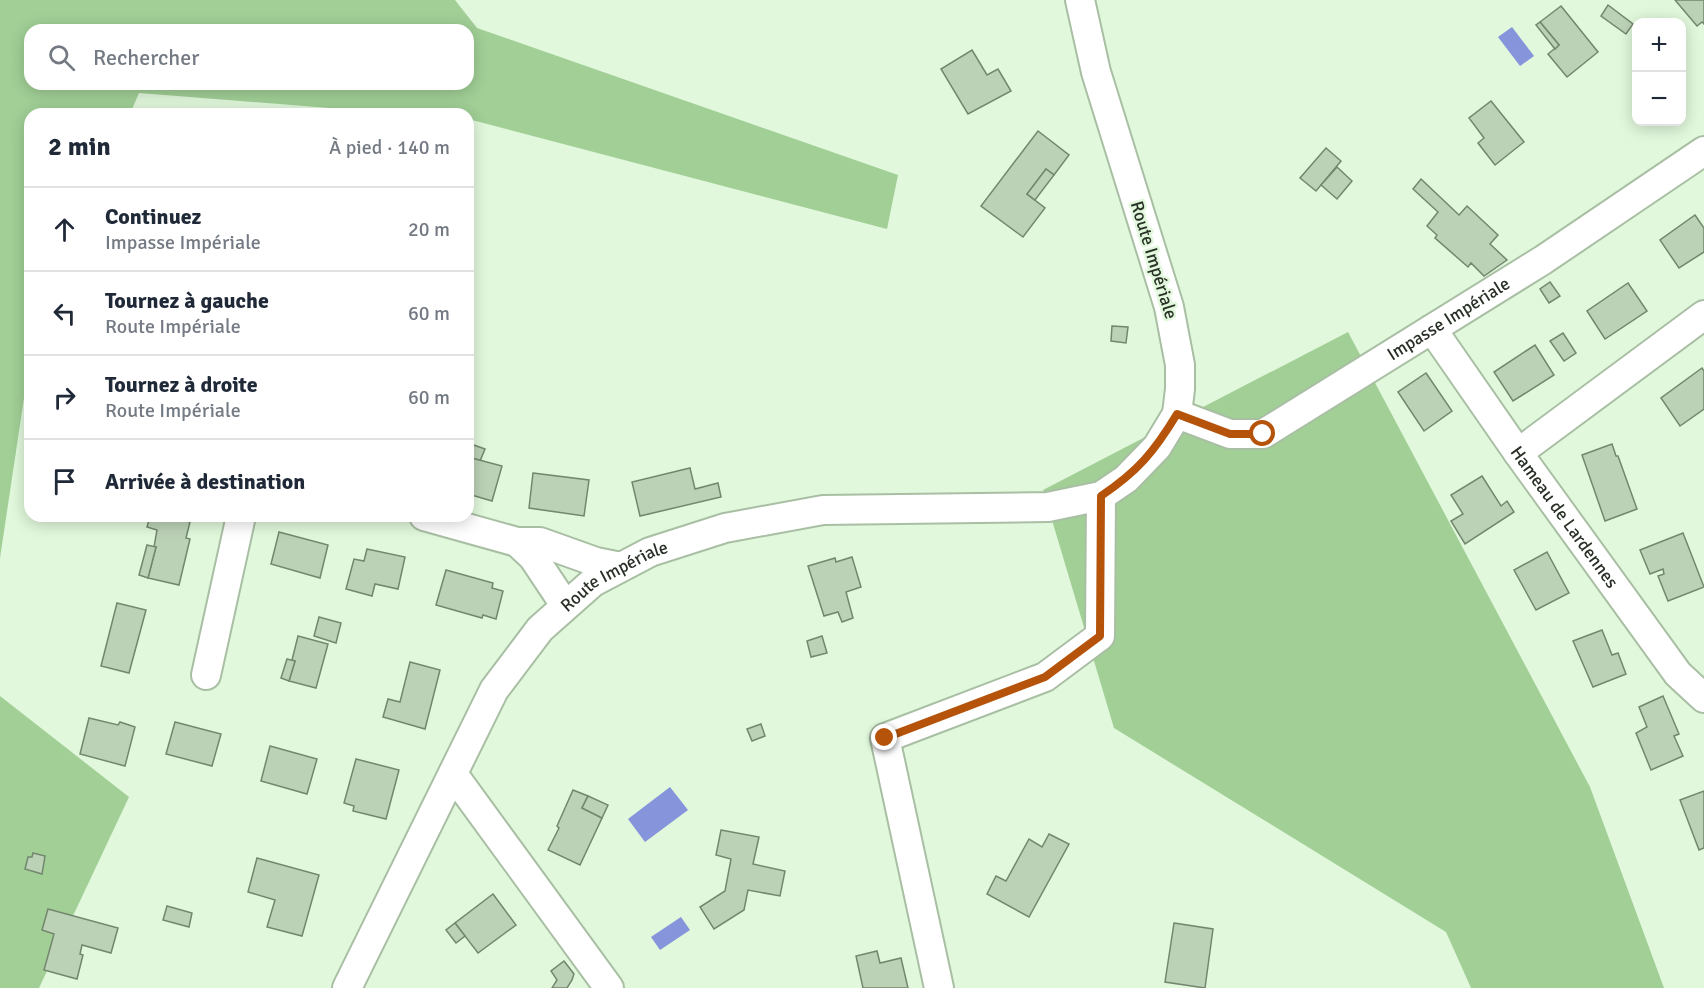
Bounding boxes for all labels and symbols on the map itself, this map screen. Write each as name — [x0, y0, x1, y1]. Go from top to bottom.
street label: Route Impériale — [1126, 198, 1182, 322]
street label: Impasse Impériale — [1383, 272, 1514, 365]
route start — [1249, 420, 1275, 446]
street label: Hameau de Lardennes — [1506, 442, 1623, 593]
street label: Route Impériale — [556, 536, 671, 617]
route end — [871, 724, 897, 750]

